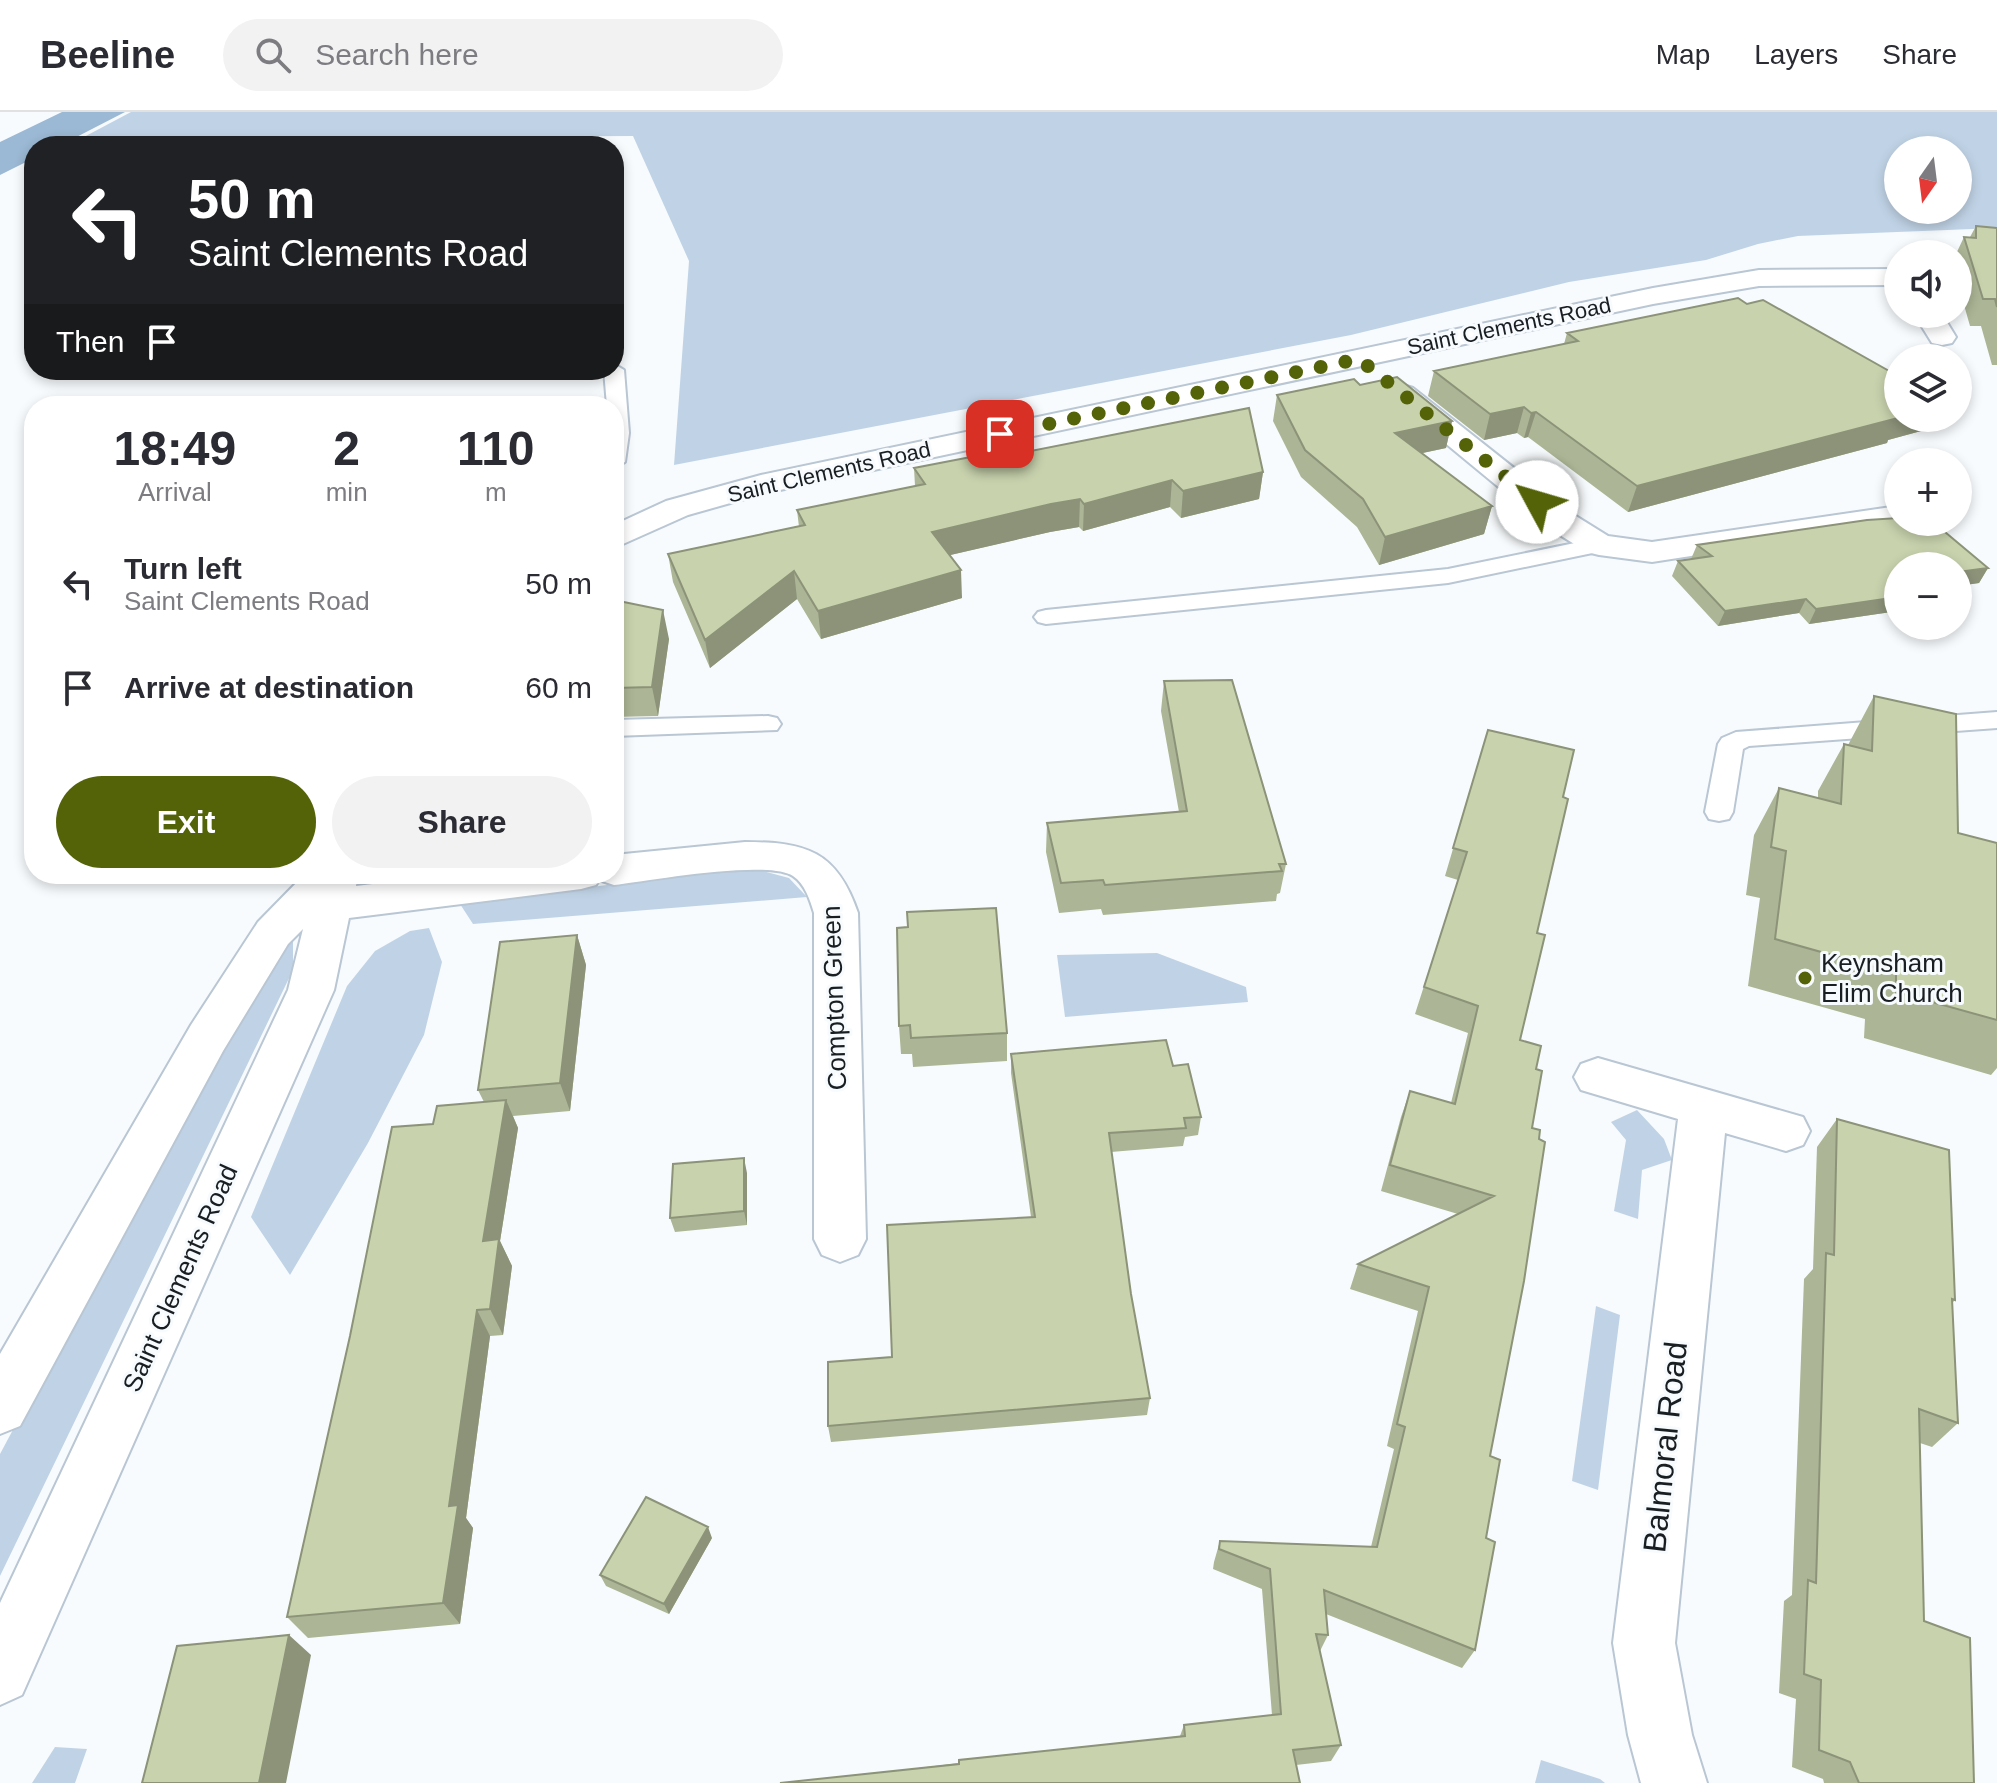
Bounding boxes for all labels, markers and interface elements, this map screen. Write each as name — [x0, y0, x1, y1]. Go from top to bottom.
search box — [223, 19, 783, 91]
icon: search — [251, 33, 295, 77]
text: Beeline — [40, 34, 175, 76]
text: Search here — [315, 38, 479, 71]
text: Map — [1656, 39, 1710, 70]
text: Layers — [1754, 39, 1838, 70]
text: Share — [1882, 39, 1957, 70]
north arrow — [1884, 136, 1972, 224]
map controls — [1884, 136, 1972, 640]
text: 50 m — [188, 167, 316, 230]
icon: left — [56, 168, 160, 272]
text: Saint Clements Road — [188, 233, 528, 274]
button: sound — [1884, 240, 1972, 328]
street label: Saint Clements Road — [1405, 292, 1613, 360]
icon: arrive — [140, 320, 184, 364]
text: Then — [56, 325, 124, 358]
button: layers — [1884, 344, 1972, 432]
pin — [966, 400, 1034, 468]
icon: arrive — [978, 412, 1022, 456]
text: 18:49 — [113, 422, 236, 475]
text: 2 — [333, 422, 360, 475]
text: 110 — [457, 422, 535, 475]
street label: Saint Clements Road — [725, 436, 933, 508]
button: + — [1884, 448, 1972, 536]
position arrow — [1495, 460, 1579, 544]
text: Arrival — [138, 477, 212, 507]
text: min — [326, 477, 368, 507]
text: m — [485, 477, 507, 507]
text: Turn left — [124, 552, 242, 585]
button: − — [1884, 552, 1972, 640]
icon: left — [56, 562, 100, 606]
text: 50 m — [525, 567, 592, 600]
text: Saint Clements Road — [124, 586, 370, 616]
icon: arrive — [56, 666, 100, 710]
text: Arrive at destination — [124, 671, 414, 704]
text: 60 m — [525, 671, 592, 704]
button: Exit — [56, 776, 316, 868]
button: Share — [332, 776, 592, 868]
street label: Compton Green — [816, 905, 852, 1091]
place label: Keynsham Elim Church — [1821, 948, 1963, 1008]
marker: Keynsham Elim Church — [1796, 969, 1814, 987]
street label: Saint Clements Road — [116, 1160, 244, 1396]
street label: Balmoral Road — [1636, 1340, 1694, 1554]

